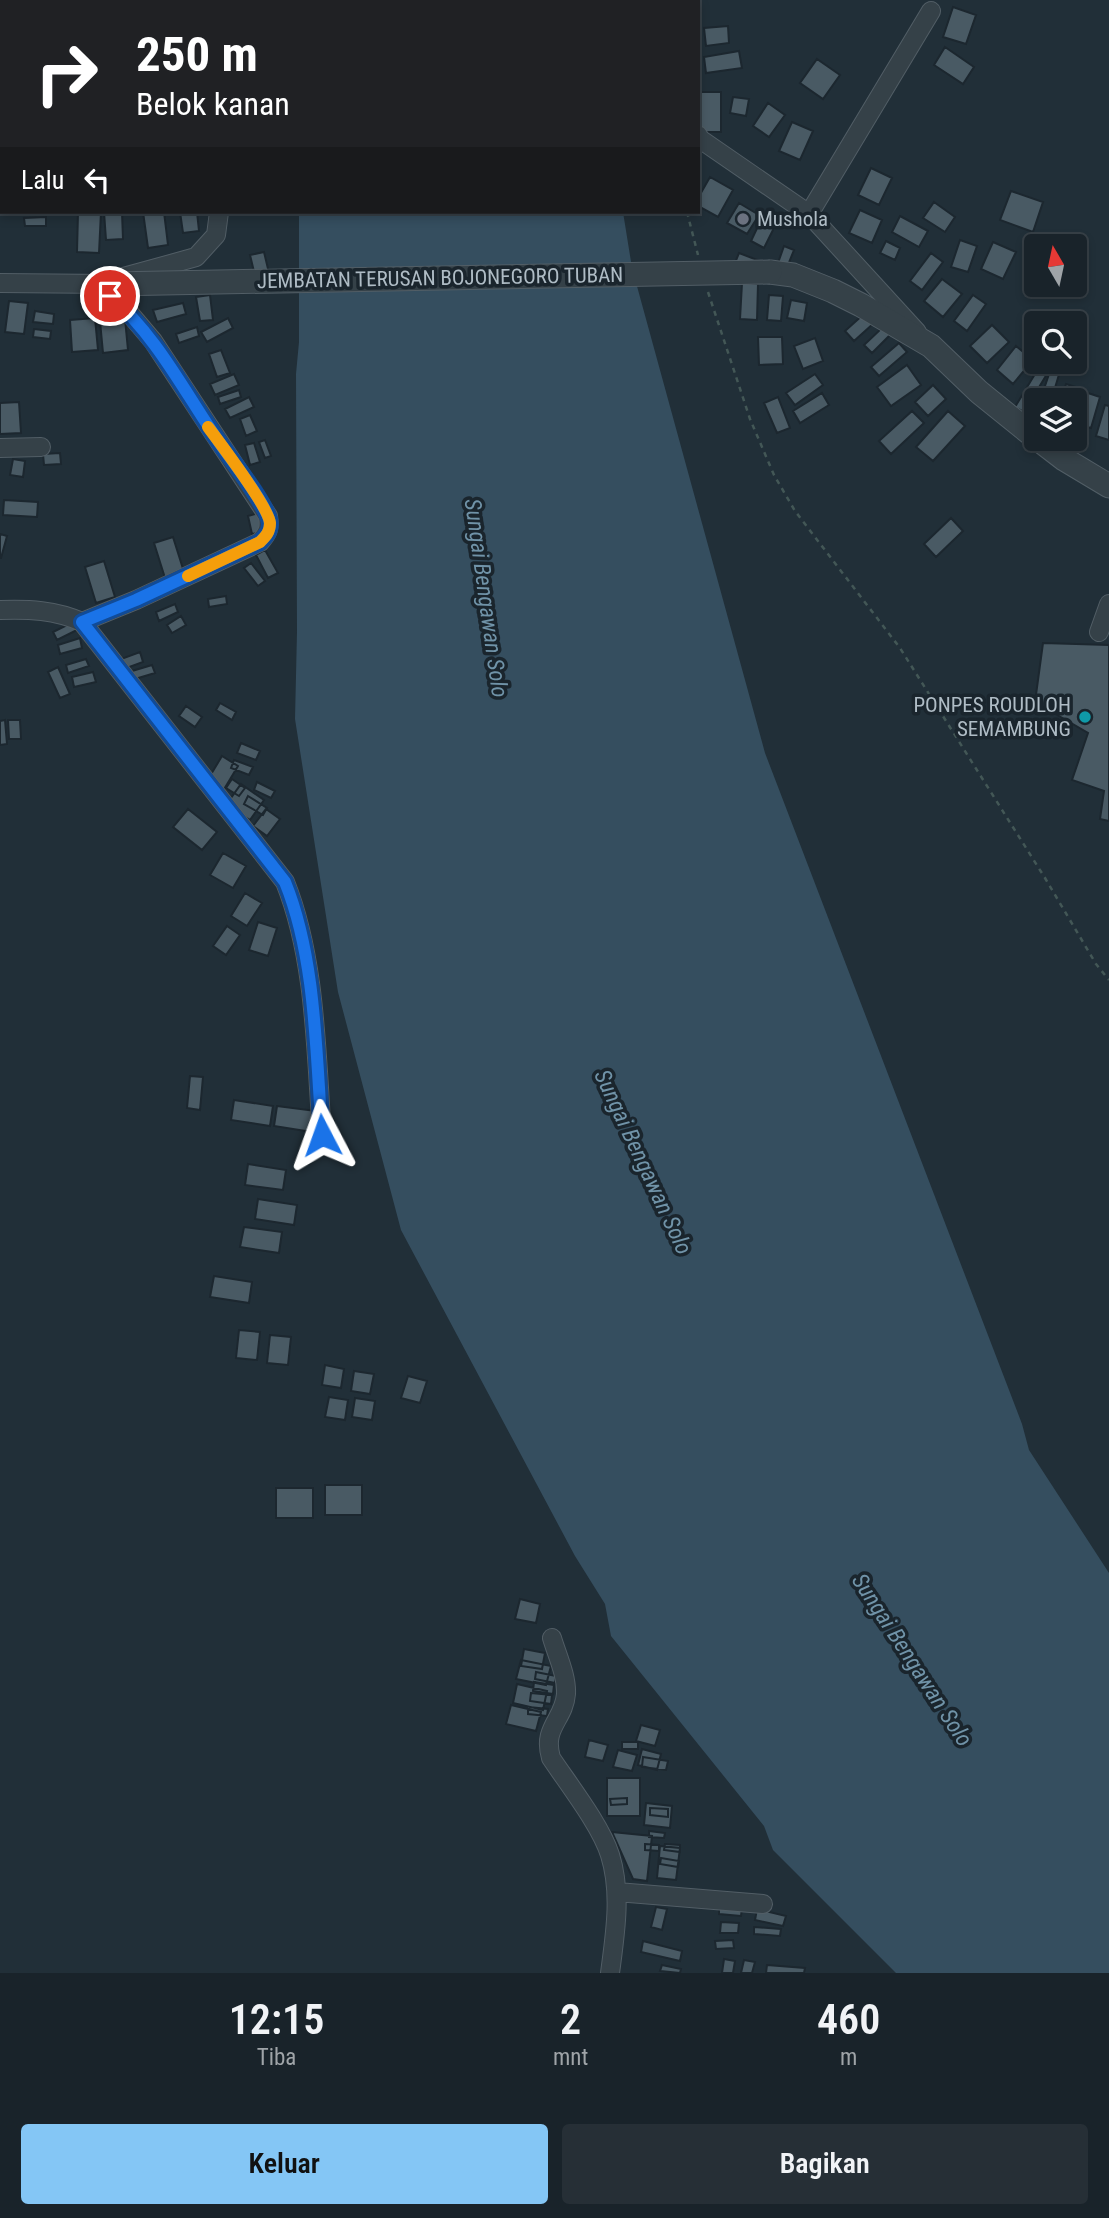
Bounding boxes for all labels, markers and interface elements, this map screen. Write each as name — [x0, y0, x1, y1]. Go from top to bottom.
text: 250 m — [136, 26, 258, 83]
icon: right — [21, 28, 112, 119]
text: Belok kanan — [136, 85, 290, 123]
icon: left — [78, 161, 116, 199]
text: Lalu — [21, 165, 64, 195]
place label: Mushola — [757, 207, 828, 231]
marker: Mushola — [735, 211, 751, 227]
north arrow — [1024, 234, 1087, 298]
map controls — [1024, 234, 1087, 451]
street label: JEMBATAN TERUSAN BOJONEGORO TUBAN — [257, 263, 623, 293]
pin — [80, 266, 140, 326]
icon: arrive — [91, 277, 129, 315]
button: search — [1024, 311, 1087, 374]
button: layers — [1024, 388, 1087, 451]
water label: Sungai Bengawan Solo — [459, 497, 513, 699]
place label: PONPES ROUDLOH SEMAMBUNG — [913, 693, 1071, 741]
marker: PONPES ROUDLOH SEMAMBUNG — [1077, 709, 1093, 725]
water label: Sungai Bengawan Solo — [588, 1065, 698, 1259]
position arrow — [285, 1098, 359, 1172]
water label: Sungai Bengawan Solo — [846, 1569, 978, 1751]
text: 12:15 — [229, 1995, 324, 2044]
text: 2 — [560, 1995, 581, 2044]
text: 460 — [817, 1995, 880, 2044]
text: Tiba — [257, 2044, 296, 2071]
text: mnt — [553, 2044, 588, 2071]
text: m — [840, 2044, 857, 2071]
button: Keluar — [21, 2124, 548, 2204]
button: Bagikan — [562, 2124, 1088, 2204]

